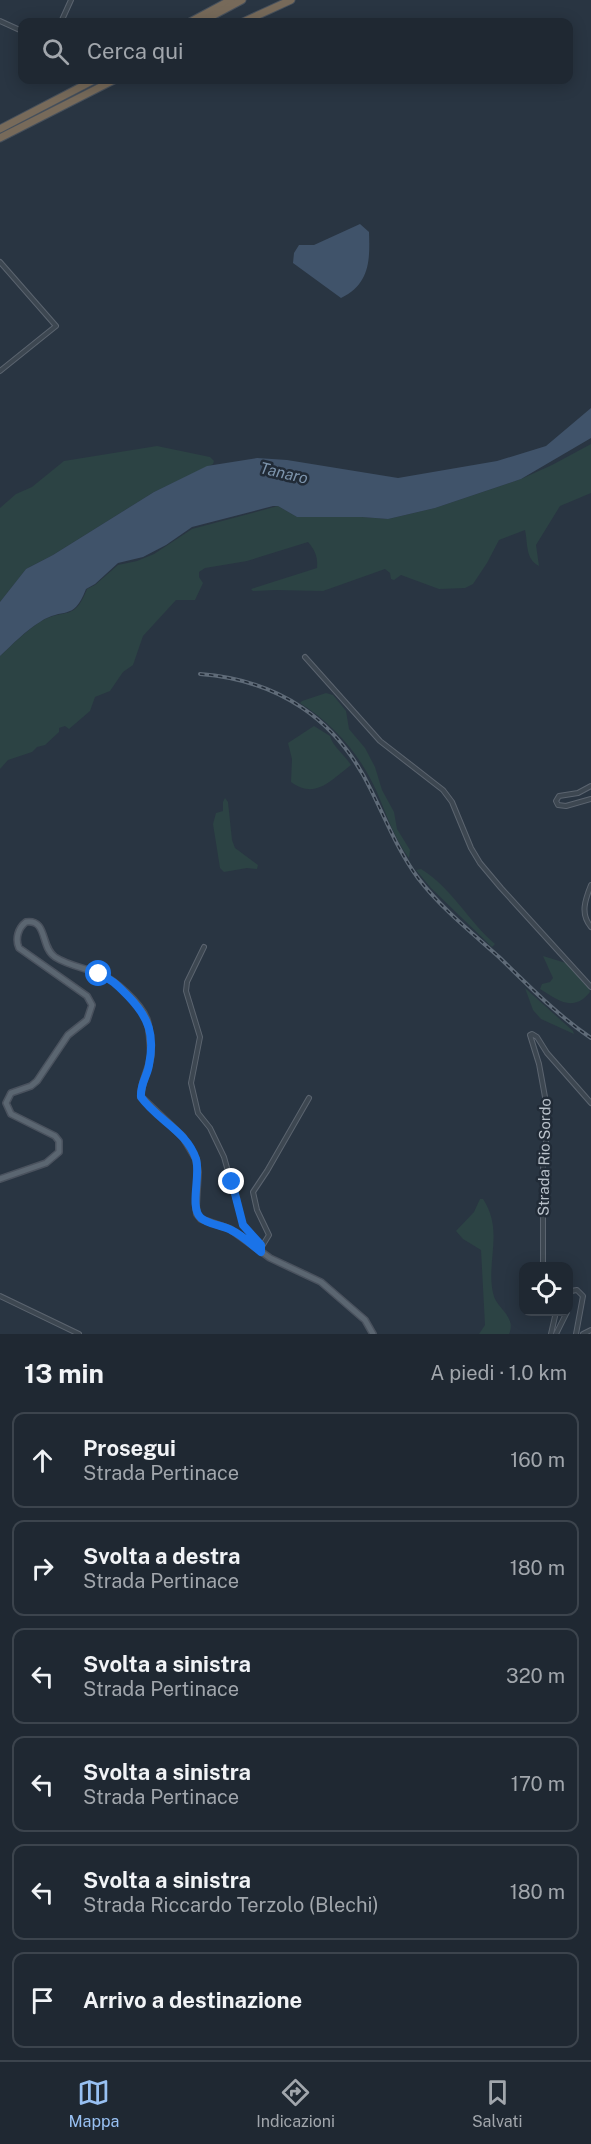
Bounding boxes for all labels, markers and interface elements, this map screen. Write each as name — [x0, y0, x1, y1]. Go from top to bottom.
search box — [18, 18, 573, 84]
icon: search — [39, 35, 72, 68]
text: Cerca qui — [87, 38, 184, 64]
water label: Tanaro — [258, 458, 310, 488]
route start — [85, 960, 111, 986]
street label: Strada Rio Sordo — [534, 1098, 554, 1216]
route end — [218, 1168, 244, 1194]
map controls — [519, 1262, 573, 1316]
button: locate — [519, 1262, 573, 1316]
text: 13 min — [24, 1358, 104, 1389]
text: A piedi · 1.0 km — [430, 1361, 567, 1385]
text: Prosegui — [83, 1435, 176, 1461]
icon: ahead — [26, 1444, 59, 1477]
text: 160 m — [510, 1448, 565, 1472]
text: Strada Pertinace — [83, 1461, 239, 1485]
text: Svolta a destra — [83, 1543, 240, 1569]
icon: right — [26, 1552, 59, 1585]
text: 180 m — [510, 1556, 565, 1580]
text: Strada Pertinace — [83, 1569, 239, 1593]
text: Svolta a sinistra — [83, 1651, 251, 1677]
icon: left — [26, 1660, 59, 1693]
text: 320 m — [506, 1664, 565, 1688]
text: Strada Pertinace — [83, 1677, 239, 1701]
text: Svolta a sinistra — [83, 1759, 251, 1785]
icon: left — [26, 1768, 59, 1801]
text: 170 m — [511, 1772, 565, 1796]
text: Strada Pertinace — [83, 1785, 239, 1809]
text: Svolta a sinistra — [83, 1867, 251, 1893]
icon: left — [26, 1876, 59, 1909]
text: 180 m — [510, 1880, 565, 1904]
text: Strada Riccardo Terzolo (Blechi) — [83, 1893, 379, 1917]
icon: arrive — [26, 1984, 59, 2017]
text: Arrivo a destinazione — [83, 1987, 302, 2013]
tab: Mappa — [68, 2076, 119, 2131]
tab: Indicazioni — [256, 2076, 335, 2131]
tab: Salvati — [472, 2076, 523, 2131]

